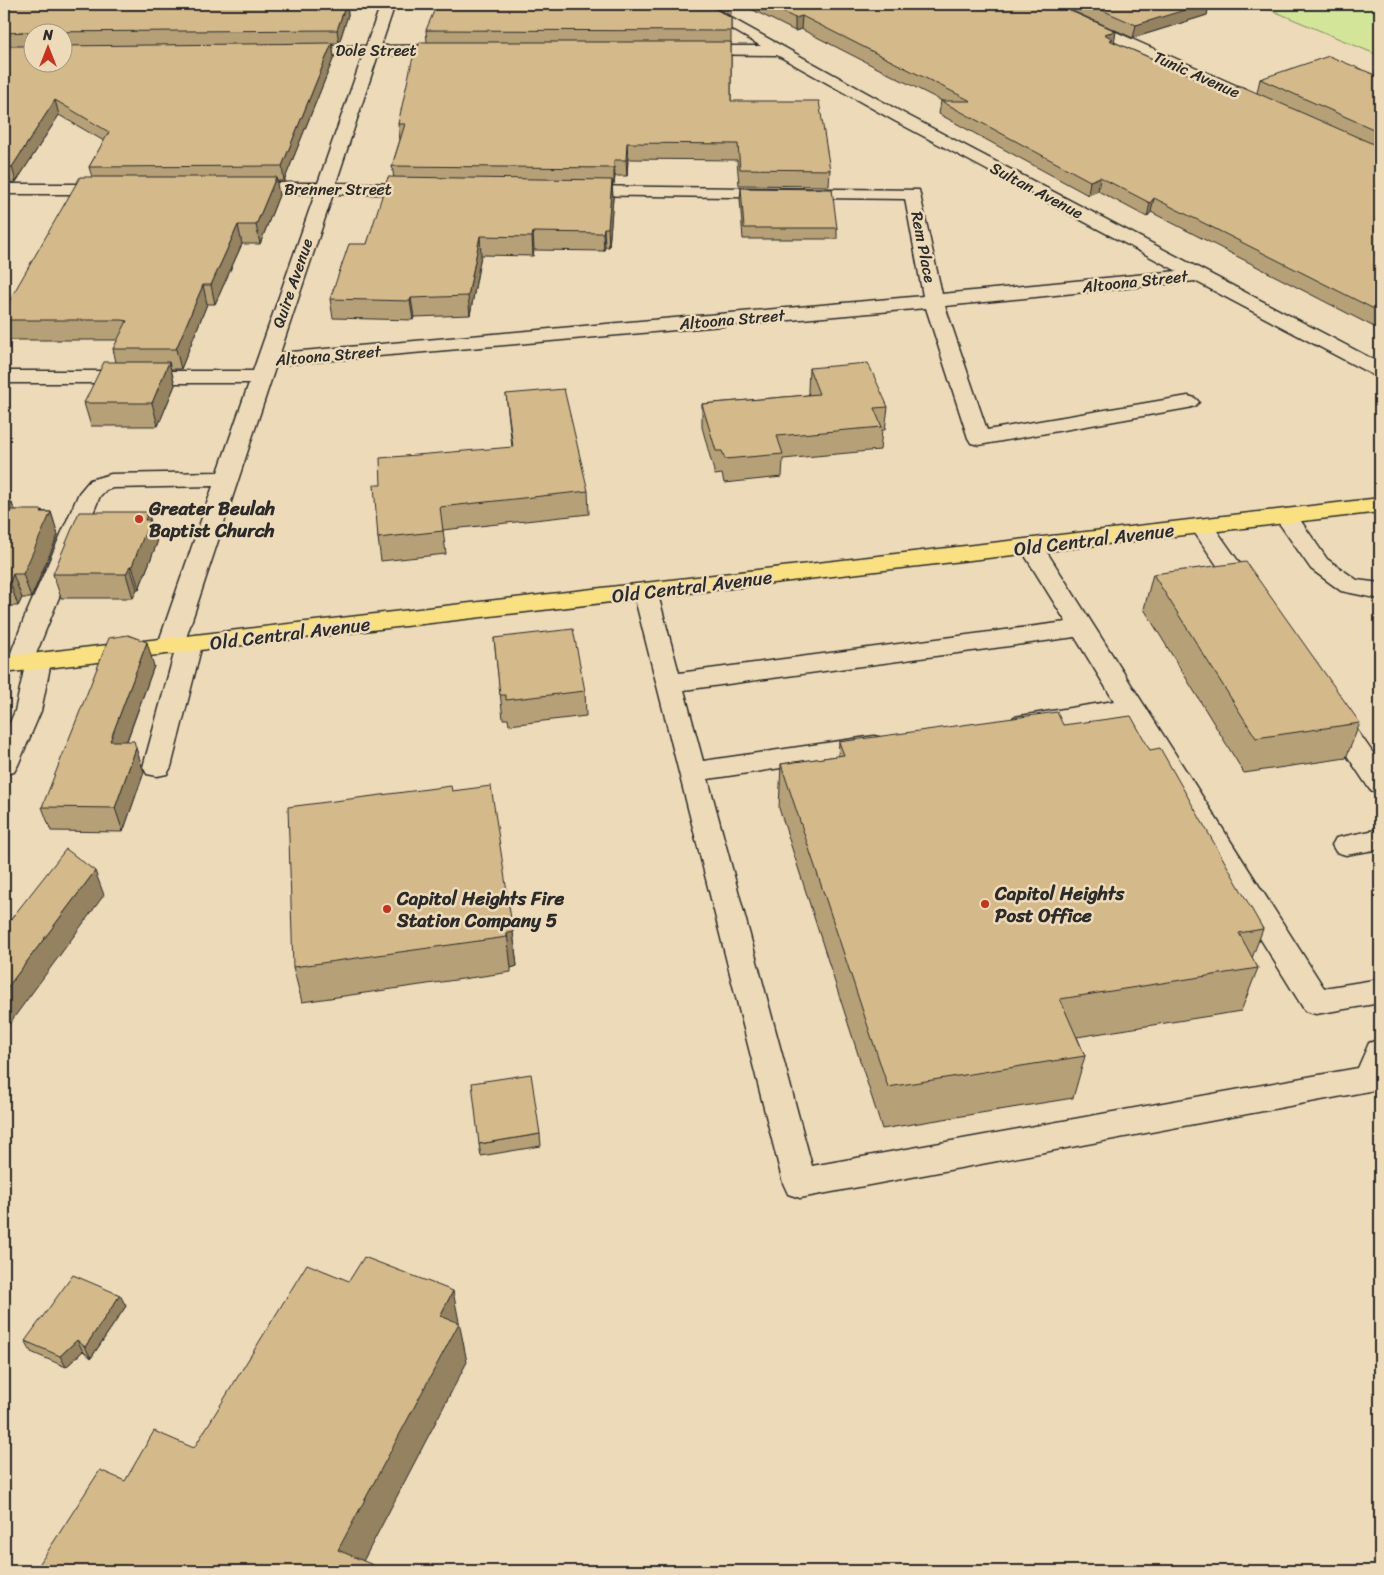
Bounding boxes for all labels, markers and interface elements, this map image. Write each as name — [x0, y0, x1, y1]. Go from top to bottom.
north arrow — [22, 22, 72, 72]
text: N — [42, 23, 53, 48]
street label: Dole Street — [335, 36, 417, 65]
street label: Tunic Avenue — [1149, 42, 1245, 106]
street label: Sultan Avenue — [985, 154, 1089, 227]
street label: Brenner Street — [284, 175, 392, 204]
street label: Rem Place — [902, 209, 945, 286]
street label: Quire Avenue — [264, 234, 321, 332]
street label: Altoona Street — [1080, 261, 1190, 302]
street label: Altoona Street — [677, 300, 786, 339]
street label: Altoona Street — [273, 336, 382, 375]
place label: Greater Beulah Baptist Church — [148, 492, 275, 547]
marker: Greater Beulah Baptist Church — [133, 513, 145, 525]
street label: Old Central Avenue — [1012, 513, 1176, 566]
street label: Old Central Avenue — [610, 560, 774, 613]
street label: Old Central Avenue — [208, 607, 372, 660]
place label: Capitol Heights Post Office — [994, 877, 1125, 932]
place label: Capitol Heights Fire Station Company 5 — [396, 882, 564, 937]
marker: Capitol Heights Post Office — [979, 898, 991, 910]
marker: Capitol Heights Fire Station Company 5 — [381, 903, 393, 915]

